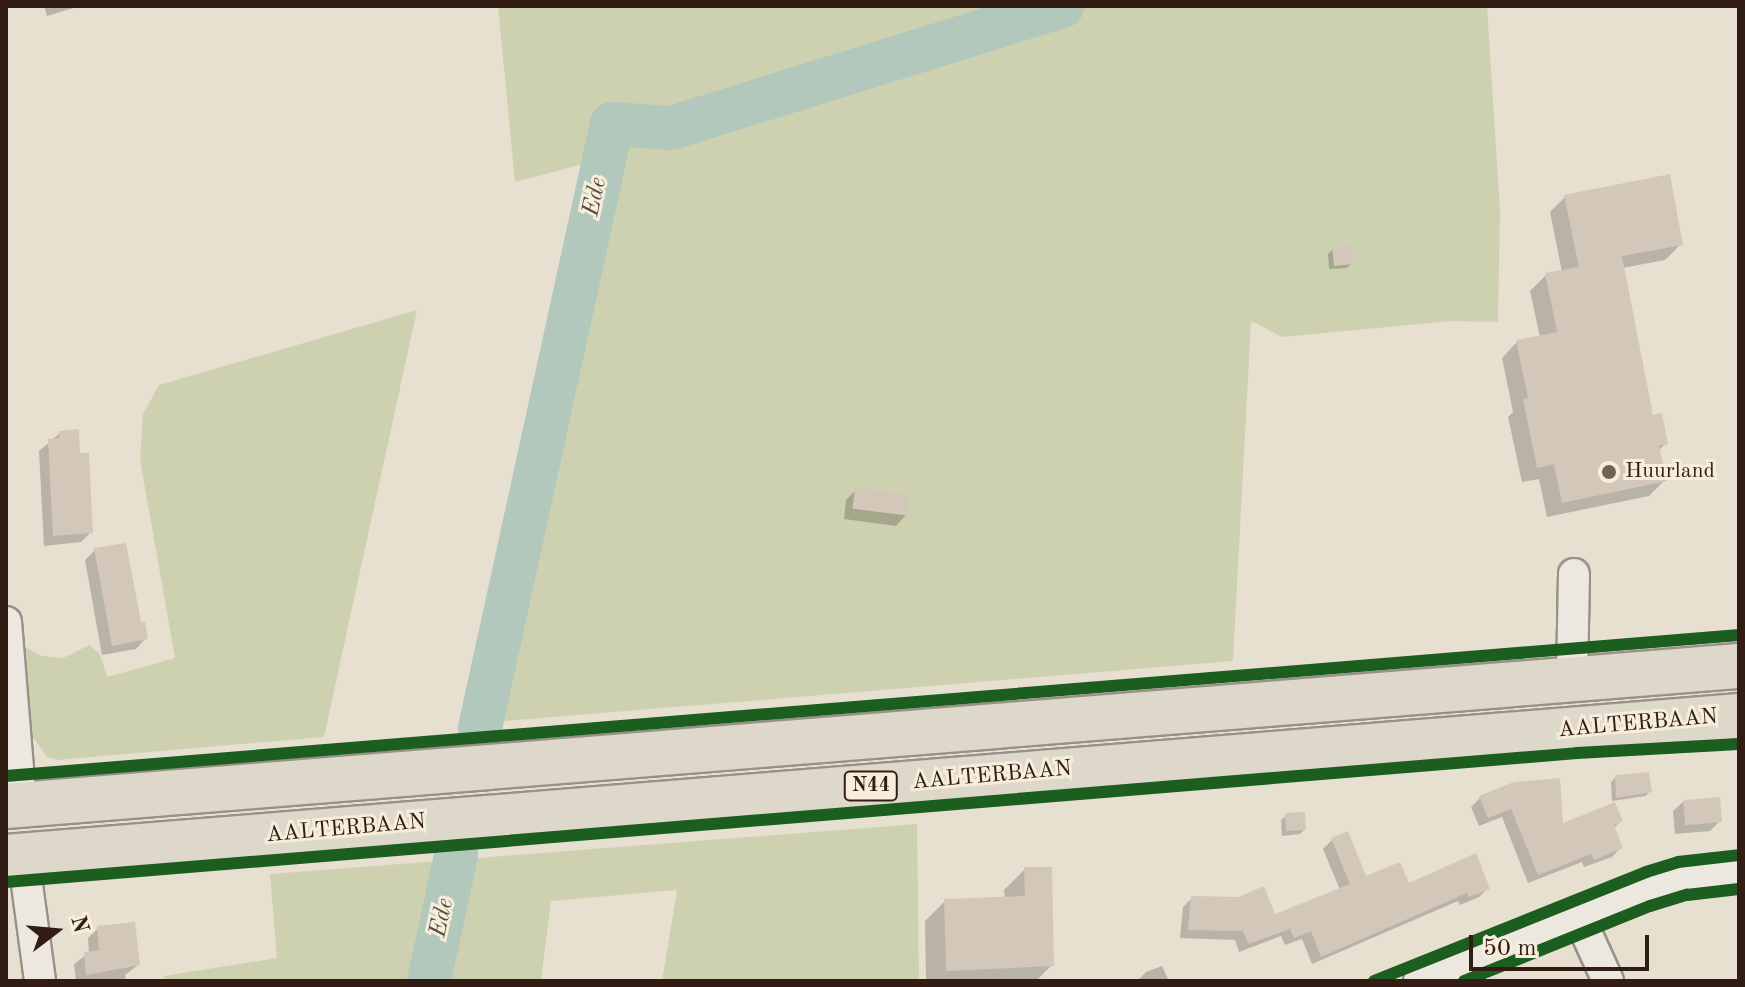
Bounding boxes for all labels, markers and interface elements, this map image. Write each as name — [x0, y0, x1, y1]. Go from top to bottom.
water label: Ede — [578, 175, 614, 219]
place label: Huurland — [1625, 459, 1715, 485]
marker: Huurland — [1600, 463, 1618, 481]
street label: AALTERBAAN — [1557, 704, 1719, 744]
street label: AALTERBAAN — [911, 756, 1073, 796]
road number: N44 — [843, 770, 899, 802]
street label: AALTERBAAN — [265, 809, 427, 849]
north arrow — [16, 891, 96, 971]
water label: Ede — [425, 896, 461, 940]
text: N — [66, 913, 92, 935]
scale bar — [1473, 919, 1653, 969]
text: 50 m — [1483, 937, 1537, 961]

